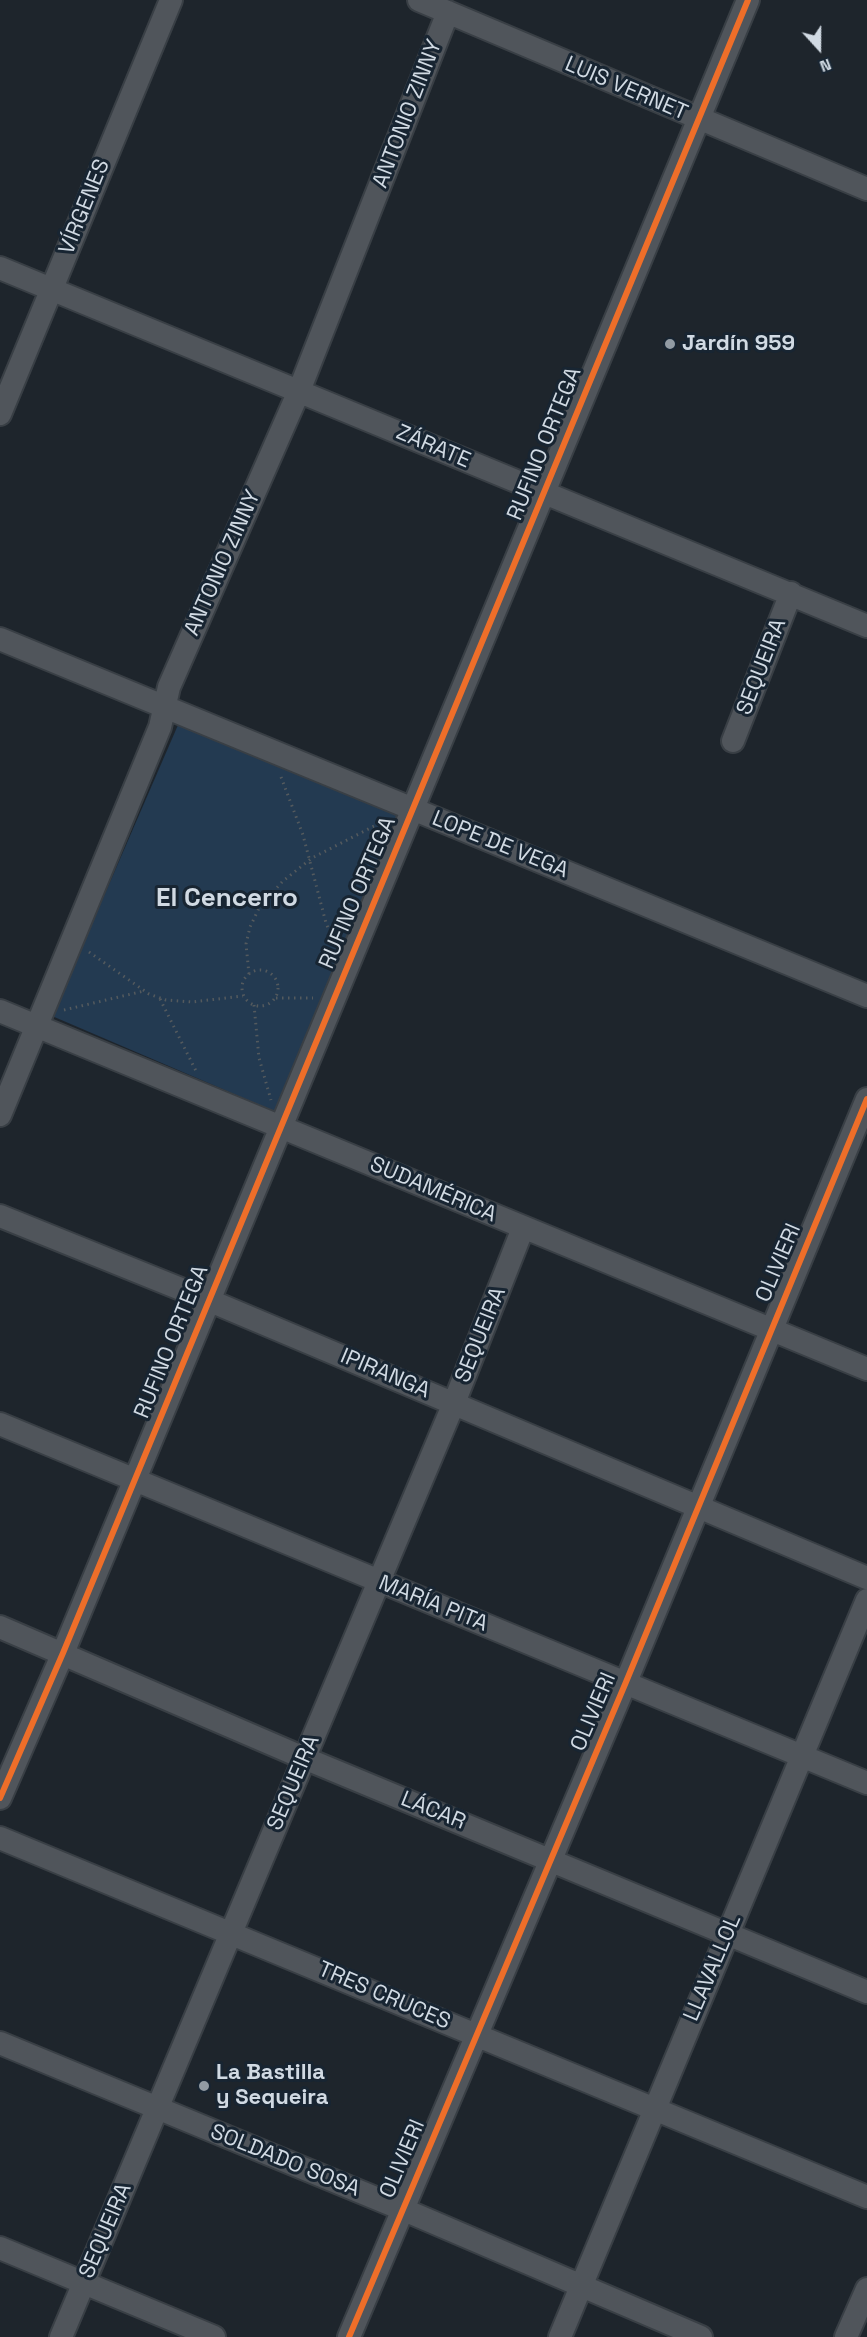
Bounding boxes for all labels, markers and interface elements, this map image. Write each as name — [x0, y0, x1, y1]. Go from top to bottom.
north arrow — [789, 18, 849, 78]
street label: ANTONIO ZINNY — [368, 36, 448, 192]
street label: LUIS VERNET — [561, 51, 691, 127]
text: N — [817, 54, 834, 77]
street label: VÍRGENES — [54, 156, 116, 258]
place label: Jardín 959 — [682, 331, 795, 357]
marker: Jardín 959 — [663, 337, 677, 351]
street label: RUFINO ORTEGA — [502, 364, 588, 524]
street label: ZÁRATE — [392, 420, 474, 474]
street label: ANTONIO ZINNY — [179, 486, 267, 640]
street label: SEQUEIRA — [732, 615, 792, 719]
street label: LOPE DE VEGA — [428, 806, 572, 884]
street label: RUFINO ORTEGA — [314, 813, 402, 973]
district label: El Cencerro — [156, 883, 298, 915]
street label: SUDAMÉRICA — [366, 1151, 500, 1229]
street label: OLIVIERI — [751, 1220, 807, 1306]
street label: RUFINO ORTEGA — [129, 1262, 215, 1422]
street label: SEQUEIRA — [450, 1283, 512, 1387]
street label: IPIRANGA — [336, 1343, 434, 1405]
street label: MARÍA PITA — [375, 1570, 491, 1638]
street label: OLIVIERI — [566, 1669, 622, 1755]
street label: SEQUEIRA — [262, 1731, 326, 1835]
street label: LÁCAR — [397, 1786, 469, 1836]
street label: LLAVALLOL — [679, 1911, 747, 2025]
street label: TRES CRUCES — [314, 1956, 454, 2036]
place label: La Bastilla y Sequeira — [216, 2060, 328, 2112]
marker: La Bastilla y Sequeira — [197, 2079, 211, 2093]
street label: OLIVIERI — [375, 2116, 431, 2202]
street label: SOLDADO SOSA — [206, 2119, 364, 2203]
street label: SEQUEIRA — [74, 2179, 138, 2283]

